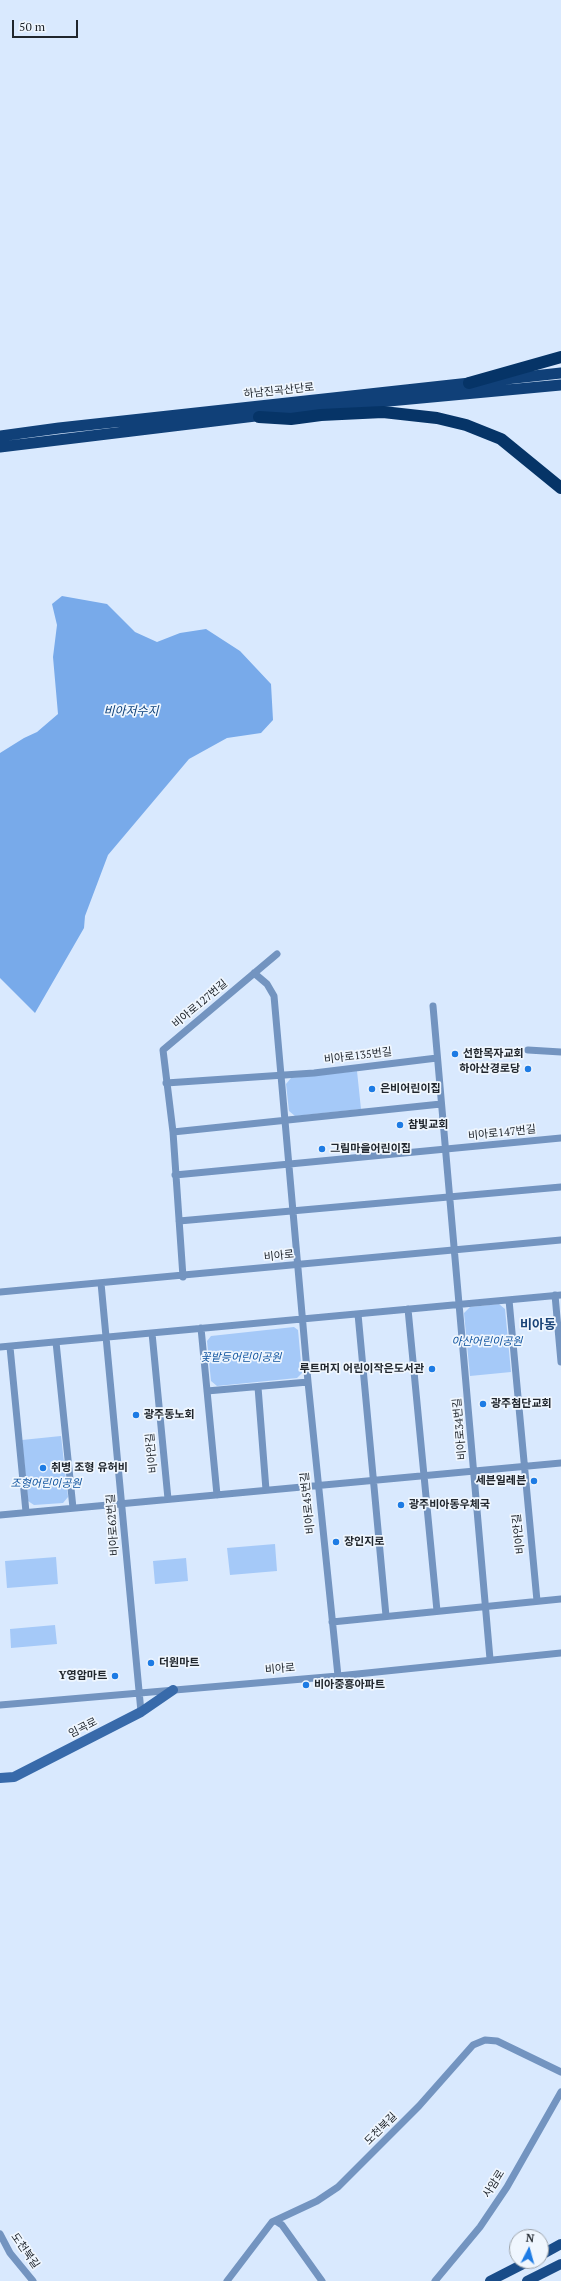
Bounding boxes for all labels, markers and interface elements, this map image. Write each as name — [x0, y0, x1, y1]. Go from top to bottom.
scale bar — [14, 12, 80, 38]
text: 50 m — [19, 19, 45, 34]
street label: 하남진곡산단로 — [243, 381, 315, 401]
water label: 비아저수지 — [103, 705, 159, 719]
street label: 비아로127번길 — [170, 977, 230, 1031]
street label: 비아로135번길 — [323, 1045, 393, 1067]
place label: 선한목자교회 — [463, 1047, 524, 1061]
marker: 선한목자교회 — [450, 1049, 460, 1059]
place label: 하아산경로당 — [459, 1062, 520, 1076]
marker: 하아산경로당 — [523, 1064, 533, 1074]
place label: 은비어린이집 — [380, 1082, 441, 1096]
marker: 은비어린이집 — [367, 1084, 377, 1094]
place label: 참빛교회 — [408, 1118, 448, 1132]
marker: 참빛교회 — [395, 1120, 405, 1130]
street label: 비아로147번길 — [467, 1123, 537, 1143]
place label: 그림마을어린이집 — [330, 1142, 411, 1156]
marker: 그림마을어린이집 — [317, 1144, 327, 1154]
street label: 비아로 — [263, 1248, 295, 1264]
district label: 비아동 — [520, 1317, 556, 1333]
park label: 아산어린이공원 — [452, 1335, 522, 1349]
park label: 꽃밭등어린이공원 — [201, 1351, 281, 1365]
place label: 루트머지 어린이작은도서관 — [300, 1362, 424, 1376]
marker: 루트머지 어린이작은도서관 — [427, 1364, 437, 1374]
street label: 비아로34번길 — [451, 1397, 469, 1461]
place label: 광주첨단교회 — [491, 1397, 552, 1411]
marker: 광주첨단교회 — [478, 1399, 488, 1409]
place label: 광주동노회 — [144, 1408, 195, 1422]
marker: 광주동노회 — [131, 1410, 141, 1420]
street label: 비아안길 — [144, 1432, 160, 1474]
place label: 취병 조형 유허비 — [51, 1461, 128, 1475]
marker: 취병 조형 유허비 — [38, 1463, 48, 1473]
street label: 비아로45번길 — [298, 1471, 318, 1535]
place label: 세븐일레븐 — [475, 1474, 526, 1488]
marker: 세븐일레븐 — [529, 1476, 539, 1486]
park label: 조형어린이공원 — [11, 1477, 81, 1491]
street label: 비아로62번길 — [104, 1493, 122, 1557]
place label: 광주비아동우체국 — [409, 1498, 490, 1512]
marker: 광주비아동우체국 — [396, 1500, 406, 1510]
street label: 비아안길 — [510, 1513, 528, 1555]
place label: 장인지로 — [344, 1535, 384, 1549]
marker: 장인지로 — [331, 1537, 341, 1547]
place label: 더원마트 — [159, 1656, 199, 1670]
marker: 더원마트 — [146, 1658, 156, 1668]
street label: 비아로 — [264, 1661, 296, 1677]
place label: Y영암마트 — [59, 1669, 107, 1683]
marker: Y영암마트 — [110, 1671, 120, 1681]
place label: 비아중흥아파트 — [314, 1678, 385, 1692]
marker: 비아중흥아파트 — [301, 1680, 311, 1690]
street label: 임곡로 — [66, 1715, 100, 1741]
street label: 도천북길 — [362, 2110, 400, 2148]
street label: 사암로 — [480, 2168, 508, 2200]
north arrow — [509, 2229, 549, 2269]
street label: 도천북길 — [8, 2231, 42, 2271]
text: N — [525, 2231, 535, 2245]

